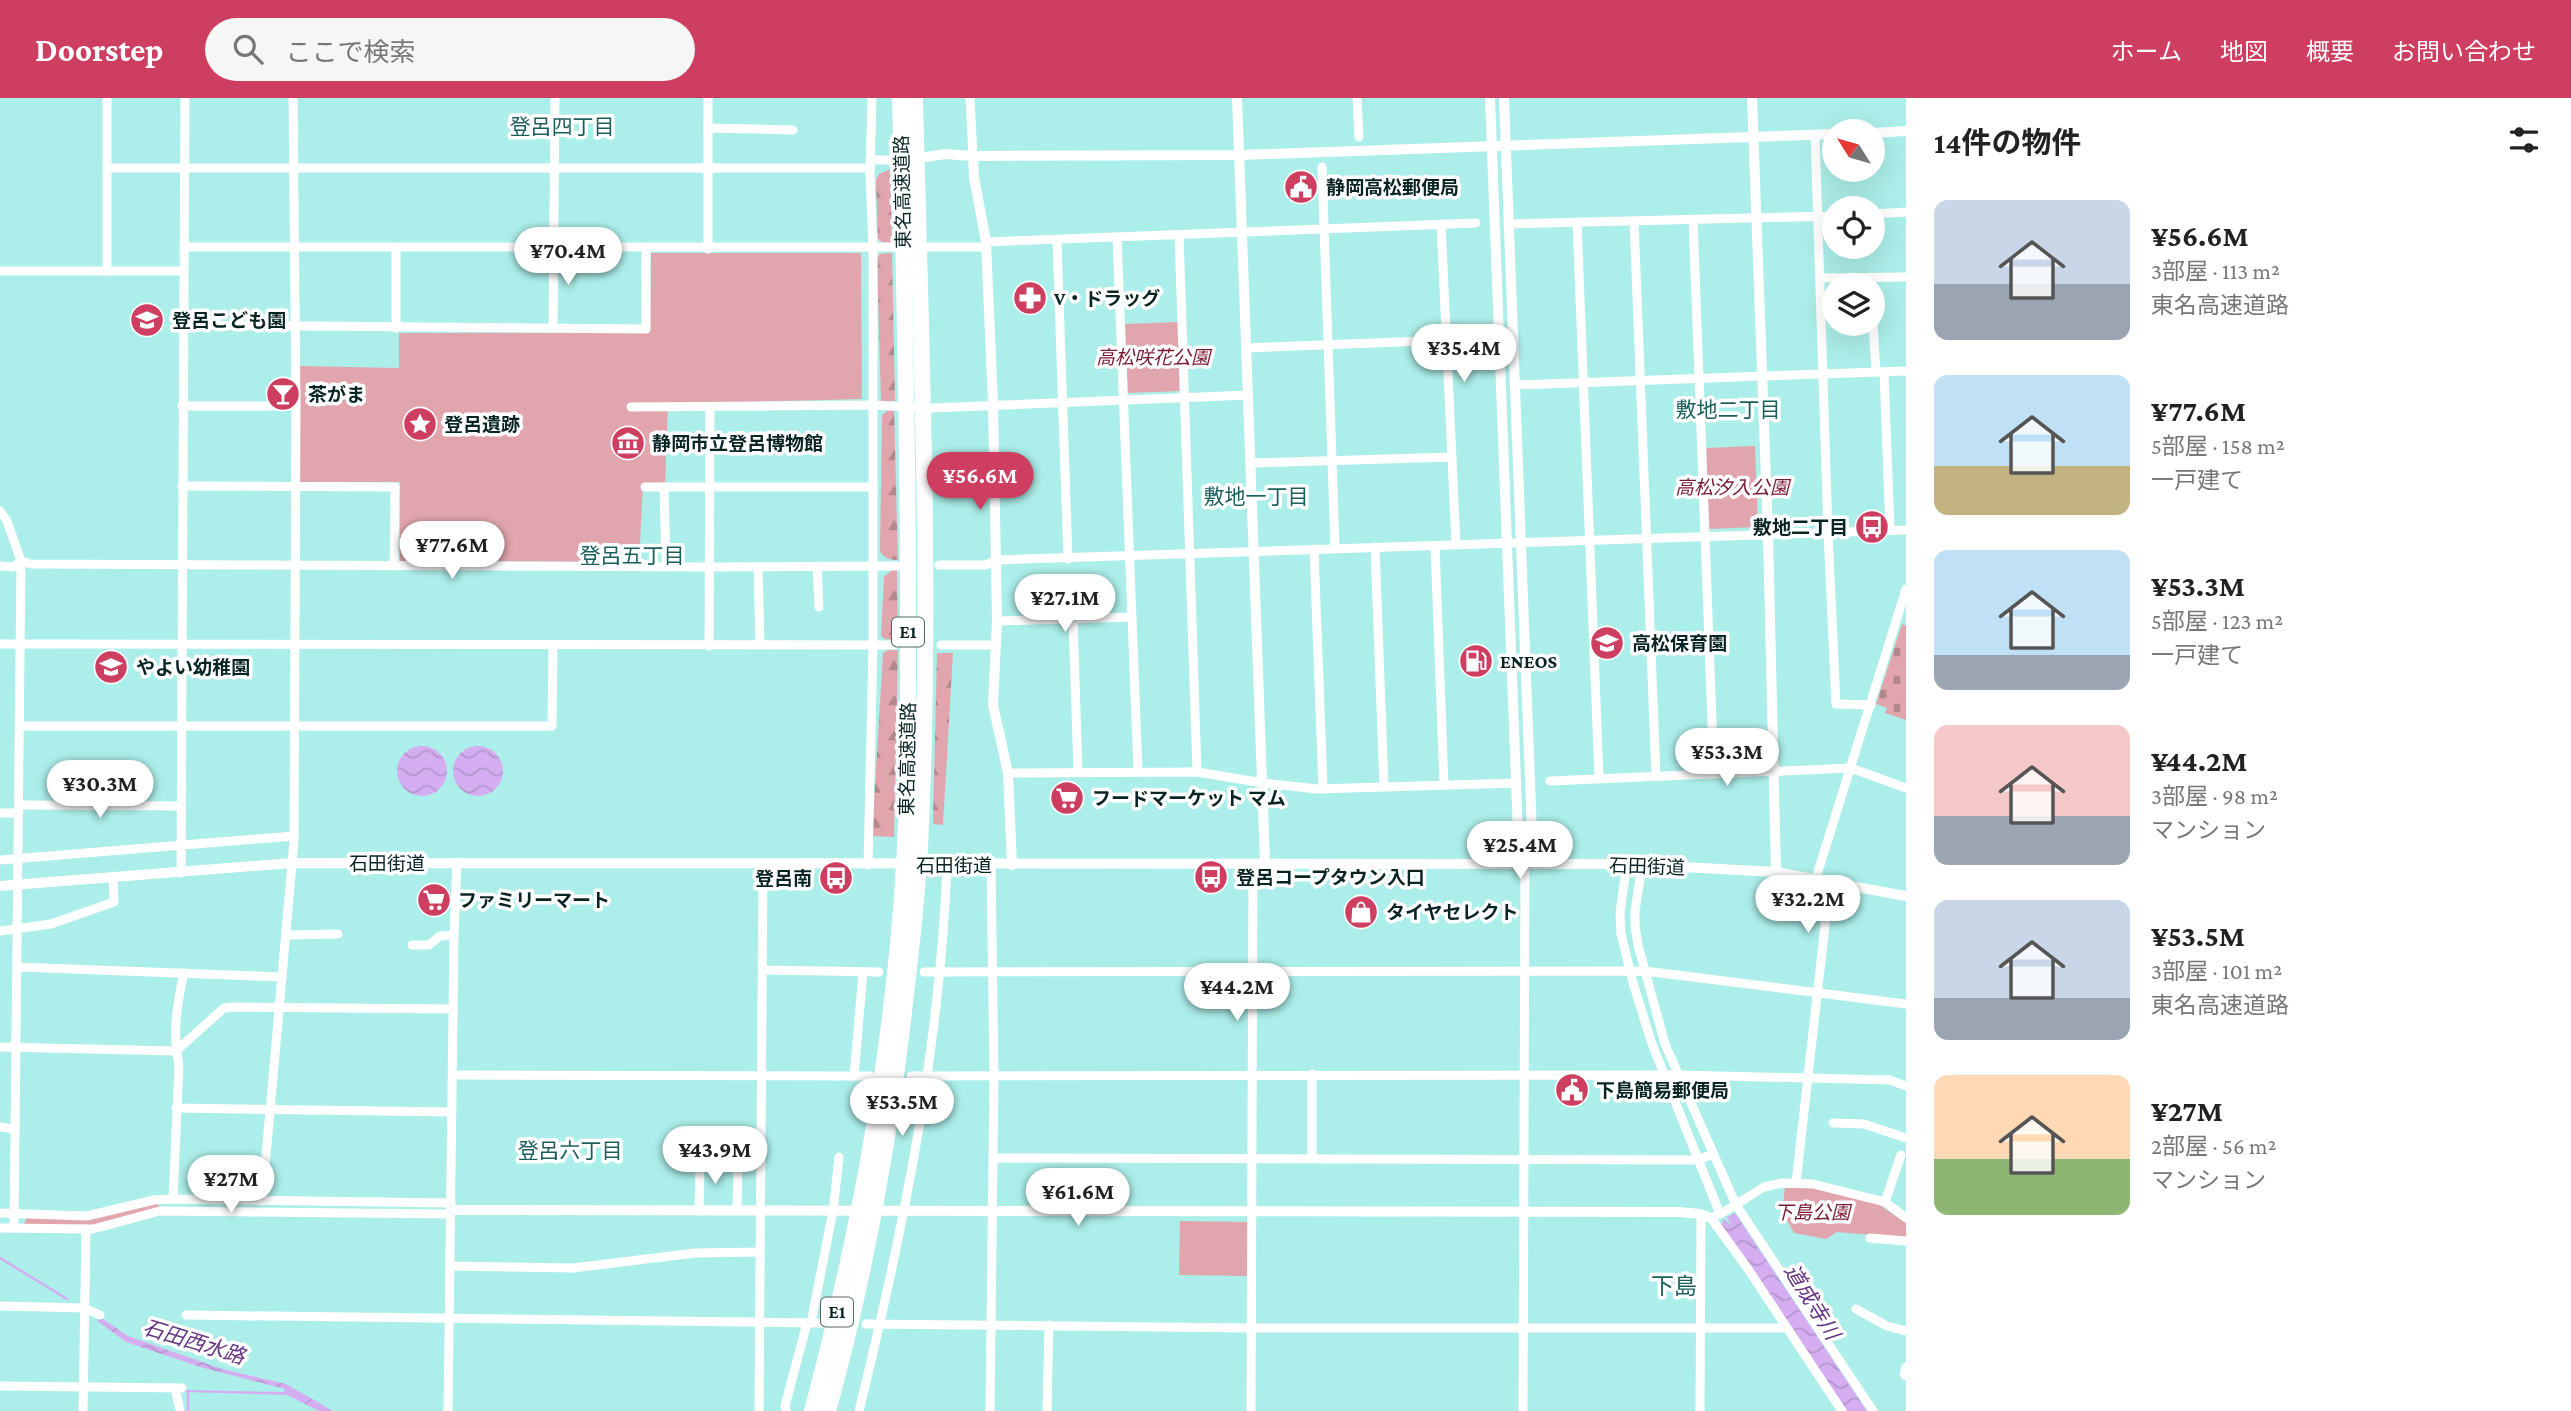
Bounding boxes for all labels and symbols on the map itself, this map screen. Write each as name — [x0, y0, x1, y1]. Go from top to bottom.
district label: 登呂四丁目 — [510, 115, 615, 139]
north arrow — [1822, 119, 1885, 182]
street label: 東名高速道路 — [891, 135, 914, 249]
public building icon: 静岡高松郵便局 — [1282, 168, 1320, 206]
place label: 静岡高松郵便局 — [1326, 177, 1459, 198]
pin: ¥70.4M — [511, 228, 625, 287]
pharmacy icon: V・ドラッグ — [1011, 279, 1049, 317]
place label: V・ドラッグ — [1053, 288, 1160, 309]
school or university icon: 登呂こども園 — [128, 301, 166, 339]
place label: 登呂こども園 — [172, 310, 286, 331]
pin: ¥35.4M — [1407, 324, 1521, 384]
park label: 高松咲花公園 — [1096, 347, 1213, 368]
bar icon: 茶がま — [264, 375, 302, 413]
place label: 茶がま — [308, 384, 365, 405]
district label: 敷地二丁目 — [1676, 398, 1781, 422]
place icon: 登呂遺跡 — [401, 405, 439, 443]
place label: 登呂遺跡 — [444, 414, 520, 435]
museum icon: 静岡市立登呂博物館 — [609, 424, 647, 462]
place label: 静岡市立登呂博物館 — [652, 433, 823, 454]
pin: ¥56.6M — [923, 452, 1037, 512]
park label: 高松汐入公園 — [1675, 477, 1792, 498]
district label: 敷地一丁目 — [1204, 485, 1309, 509]
bus stop icon: 敷地二丁目 — [1853, 508, 1891, 546]
place label: 敷地二丁目 — [1753, 517, 1848, 538]
pin: ¥77.6M — [395, 522, 509, 581]
district label: 登呂五丁目 — [580, 544, 685, 568]
pin: ¥27.1M — [1008, 574, 1122, 634]
road number: E1 — [892, 618, 924, 646]
school or university icon: 高松保育園 — [1588, 624, 1626, 662]
place label: 高松保育園 — [1632, 633, 1727, 654]
fuel station icon: ENEOS — [1457, 642, 1495, 680]
school or university icon: やよい幼稚園 — [92, 648, 130, 686]
place label: ENEOS — [1500, 651, 1557, 672]
place label: やよい幼稚園 — [136, 657, 250, 678]
street label: 東名高速道路 — [896, 702, 919, 816]
pin: ¥53.3M — [1670, 728, 1784, 788]
pin: ¥30.3M — [43, 760, 157, 820]
supermarket icon: フードマーケット マム — [1048, 779, 1086, 817]
place label: フードマーケット マム — [1092, 788, 1286, 809]
pin: ¥25.4M — [1463, 822, 1577, 881]
street label: 石田街道 — [349, 853, 425, 874]
street label: 石田街道 — [916, 855, 992, 876]
street label: 石田街道 — [1609, 855, 1685, 878]
bus stop icon: 登呂コープタウン入口 — [1192, 858, 1230, 896]
bus stop icon: 登呂南 — [817, 859, 855, 897]
place label: 登呂コープタウン入口 — [1236, 867, 1425, 888]
place label: 登呂南 — [755, 868, 812, 889]
pin: ¥32.2M — [1751, 876, 1865, 935]
supermarket icon: ファミリーマート — [415, 881, 453, 919]
place label: ファミリーマート — [458, 890, 610, 911]
shop icon: タイヤセレクト — [1342, 893, 1380, 931]
place label: タイヤセレクト — [1386, 902, 1518, 923]
pin: ¥44.2M — [1180, 964, 1294, 1023]
public building icon: 下島簡易郵便局 — [1553, 1071, 1591, 1109]
pin: ¥53.5M — [845, 1079, 959, 1138]
place label: 下島簡易郵便局 — [1596, 1080, 1729, 1101]
pin: ¥43.9M — [658, 1126, 772, 1186]
district label: 登呂六丁目 — [518, 1139, 623, 1163]
pin: ¥27M — [190, 1156, 272, 1215]
pin: ¥61.6M — [1021, 1168, 1135, 1228]
park label: 下島公園 — [1774, 1202, 1853, 1223]
water label: 道成寺川 — [1780, 1260, 1845, 1346]
district label: 下島 — [1651, 1273, 1697, 1299]
road number: E1 — [821, 1297, 853, 1326]
water label: 石田西水路 — [140, 1315, 250, 1369]

